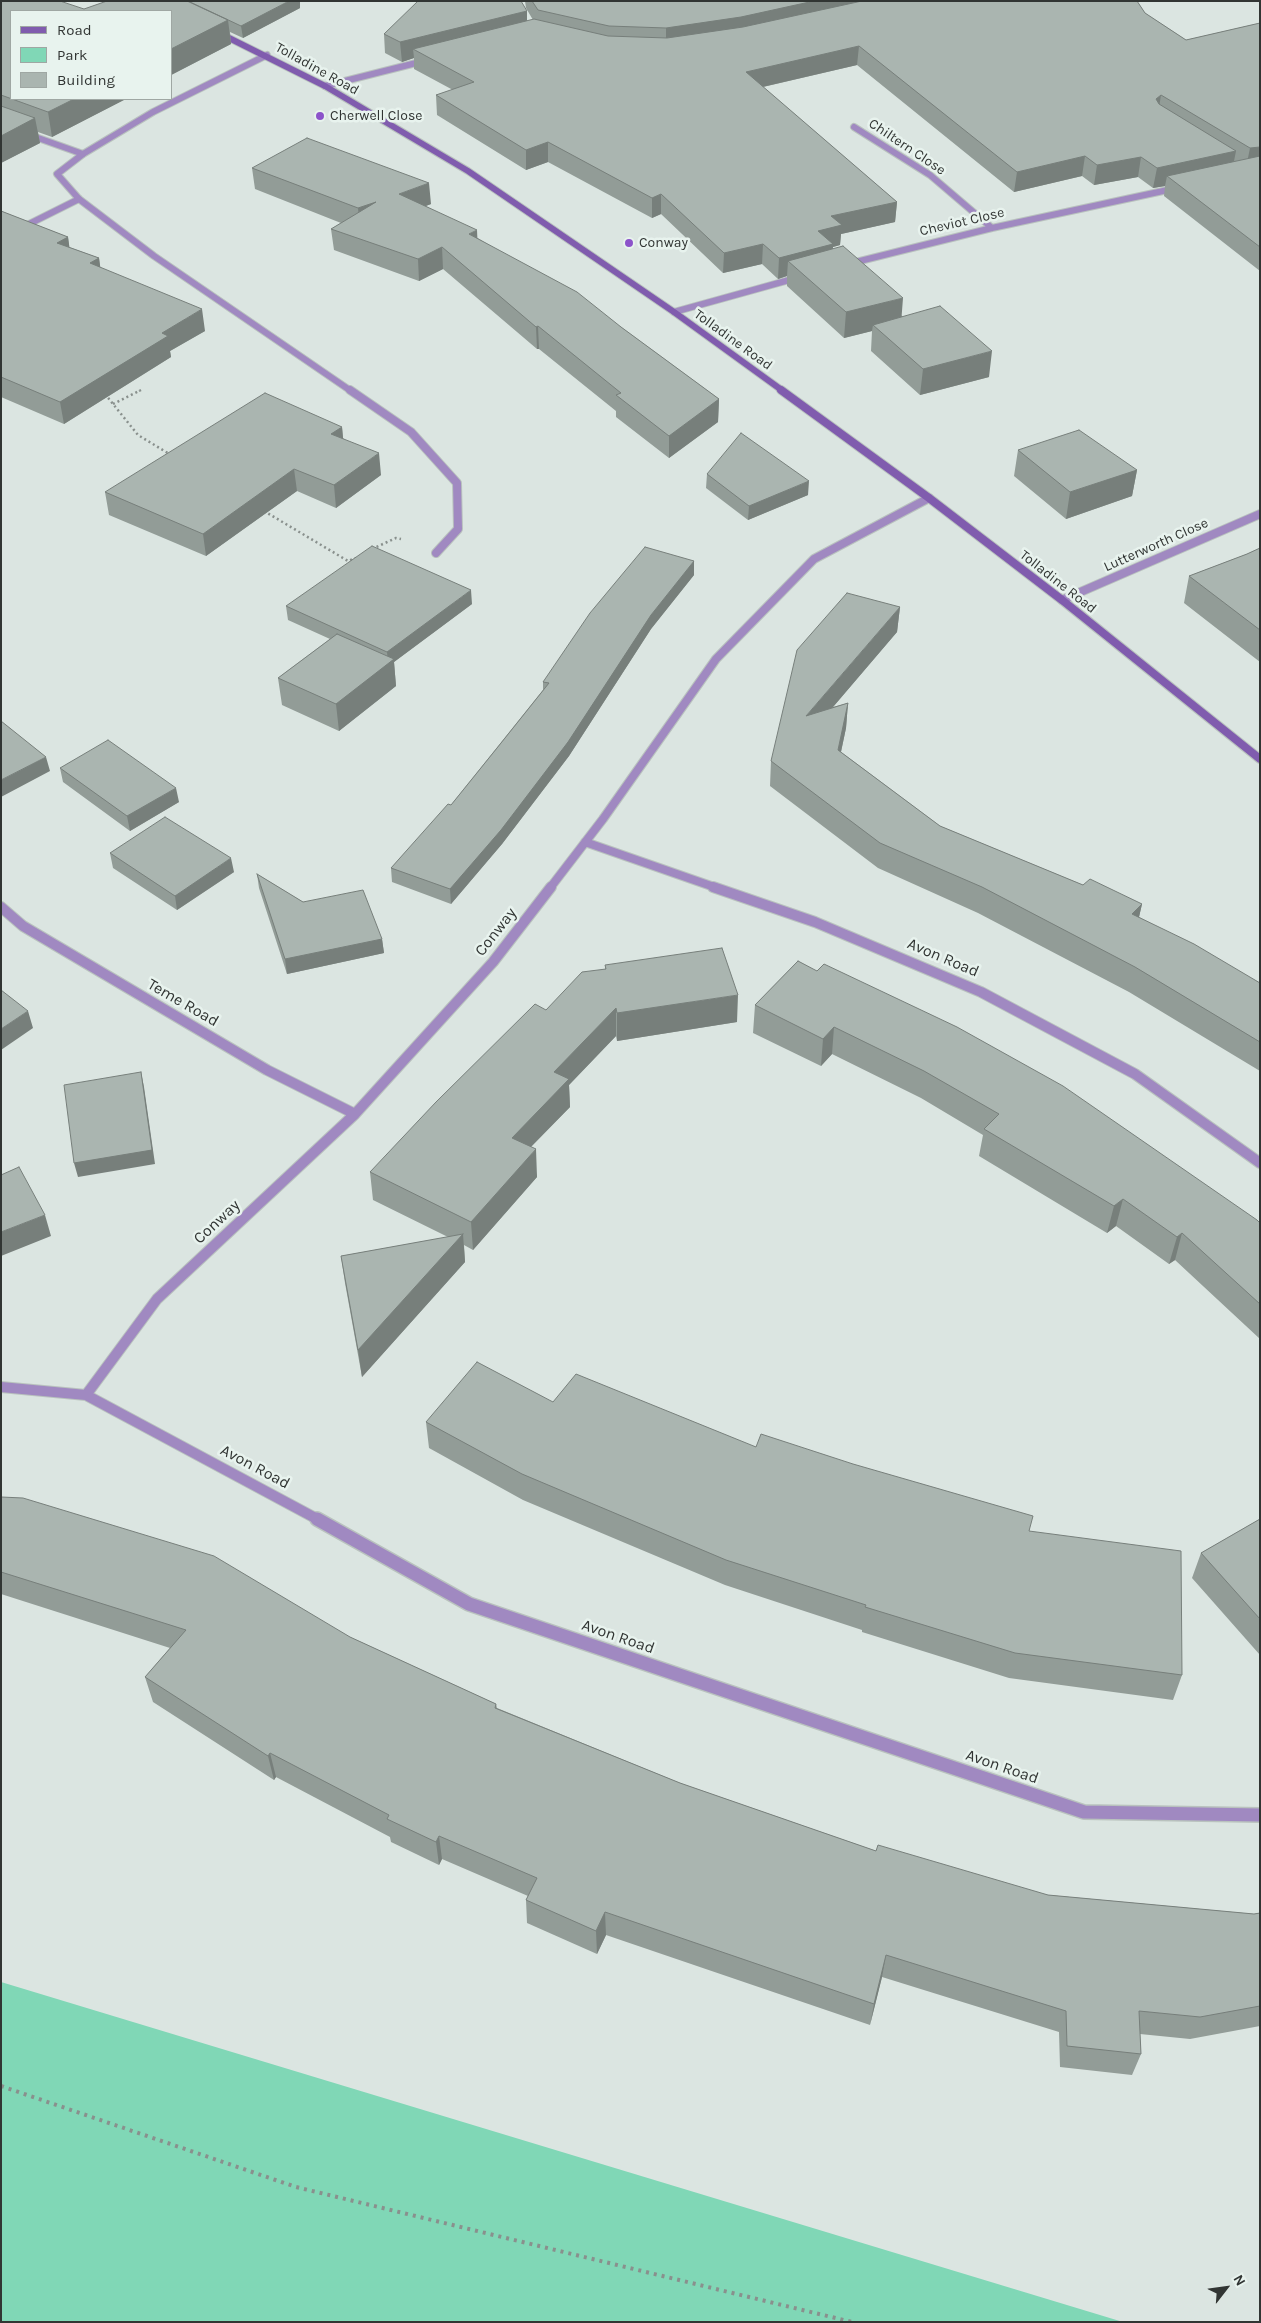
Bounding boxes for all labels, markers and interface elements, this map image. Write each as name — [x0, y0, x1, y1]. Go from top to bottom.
legend — [10, 10, 172, 100]
text: Road — [57, 21, 92, 39]
street label: Tolladine Road — [272, 39, 362, 99]
text: Park — [57, 46, 87, 64]
text: Building — [57, 71, 115, 89]
place label: Cherwell Close — [330, 108, 422, 124]
marker: Cherwell Close — [314, 110, 326, 122]
street label: Chiltern Close — [865, 115, 949, 179]
street label: Cheviot Close — [918, 204, 1006, 240]
place label: Conway — [639, 235, 688, 251]
marker: Conway — [623, 237, 635, 249]
street label: Tolladine Road — [691, 306, 775, 374]
street label: Lutterworth Close — [1101, 514, 1211, 576]
street label: Tolladine Road — [1016, 547, 1100, 617]
street label: Conway — [471, 904, 521, 960]
street label: Avon Road — [904, 934, 982, 982]
street label: Teme Road — [144, 975, 222, 1031]
street label: Conway — [190, 1196, 244, 1248]
street label: Avon Road — [217, 1441, 293, 1493]
street label: Avon Road — [579, 1616, 657, 1658]
street label: Avon Road — [963, 1746, 1041, 1788]
north arrow — [1201, 2263, 1251, 2313]
text: N — [1230, 2272, 1249, 2289]

